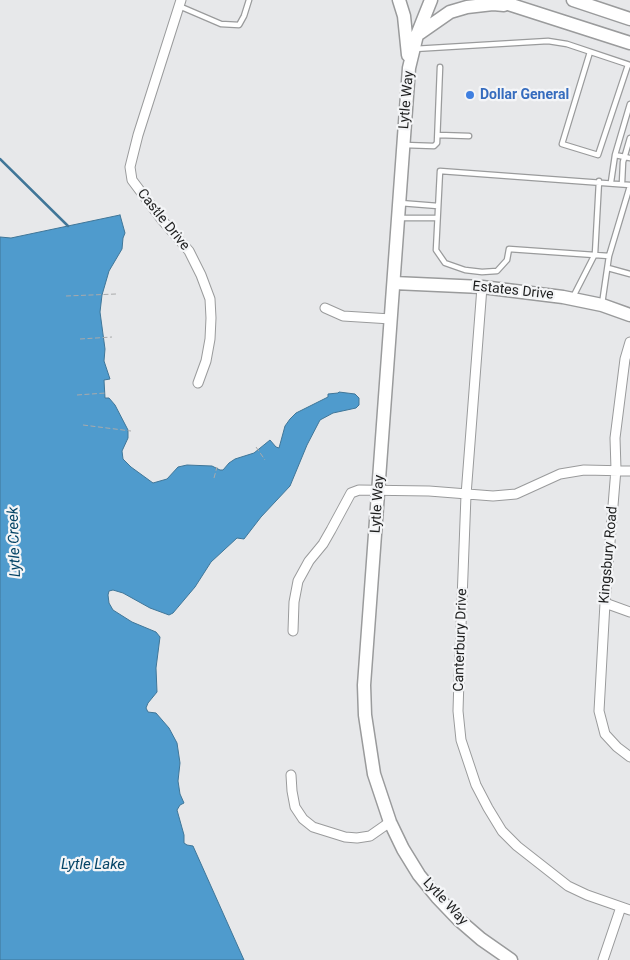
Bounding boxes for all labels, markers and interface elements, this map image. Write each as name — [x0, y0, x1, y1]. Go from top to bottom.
street label: Lytle Way — [396, 70, 418, 130]
place label: Dollar General — [480, 87, 569, 103]
marker: Dollar General — [464, 89, 476, 101]
street label: Castle Drive — [133, 186, 193, 254]
street label: Estates Drive — [472, 278, 554, 304]
street label: Lytle Way — [368, 474, 388, 534]
water label: Lytle Creek — [5, 506, 25, 578]
street label: Kingsbury Road — [596, 506, 622, 604]
street label: Canterbury Drive — [451, 588, 471, 692]
water label: Lytle Lake — [61, 856, 125, 874]
street label: Lytle Way — [419, 875, 471, 929]

